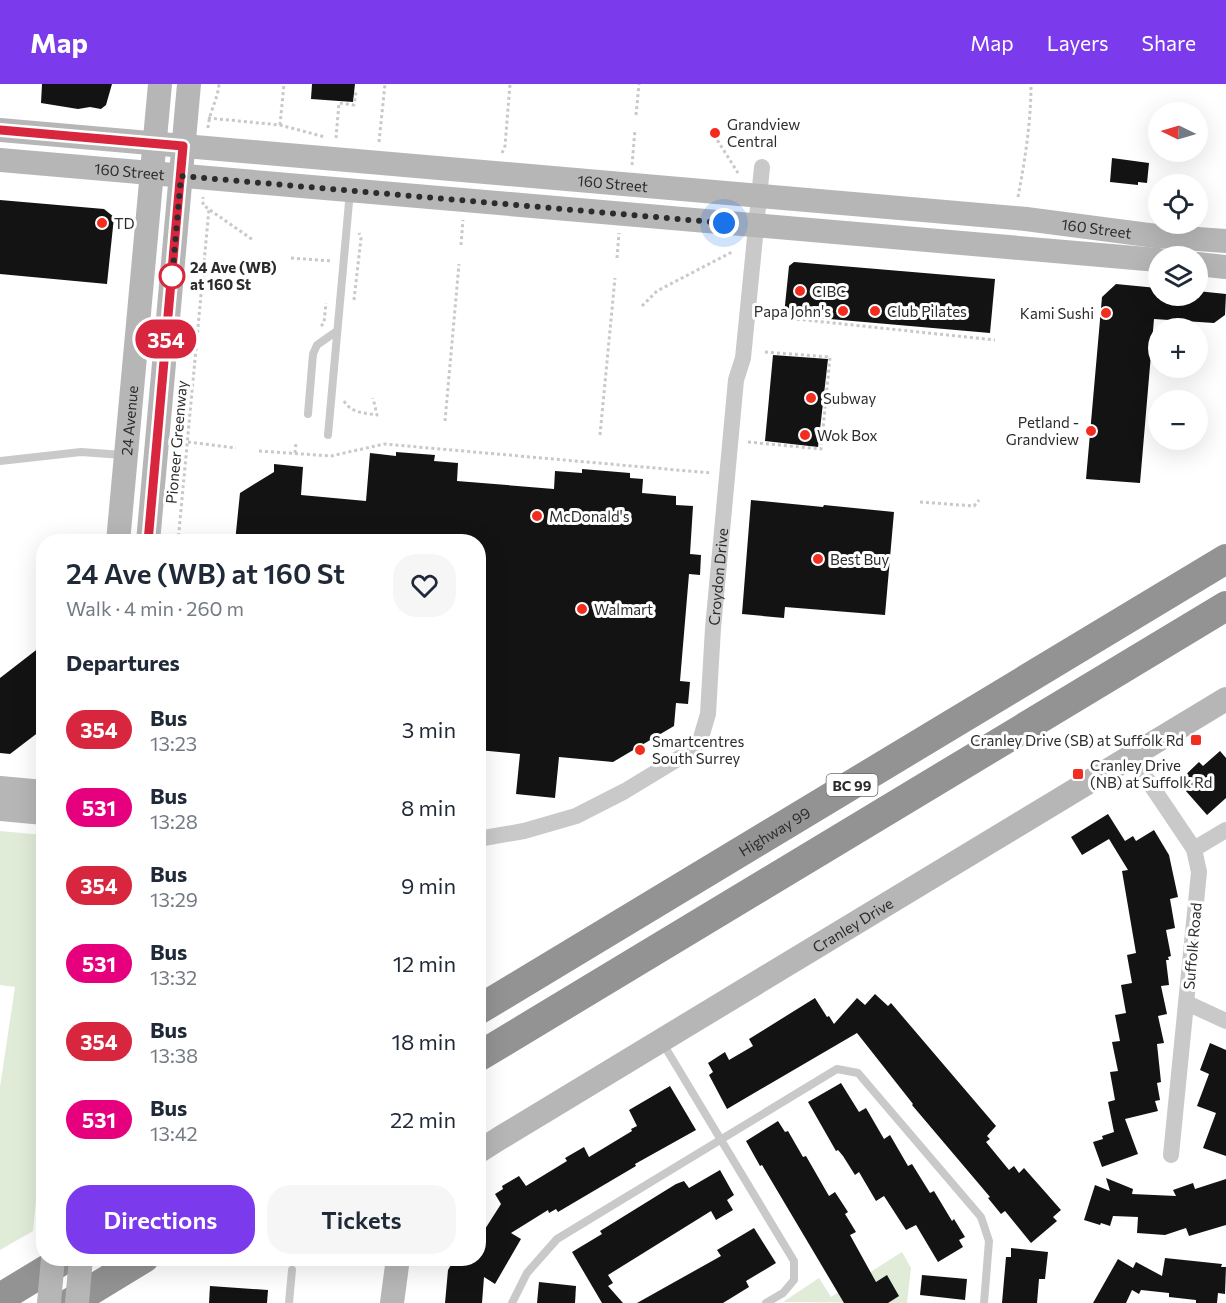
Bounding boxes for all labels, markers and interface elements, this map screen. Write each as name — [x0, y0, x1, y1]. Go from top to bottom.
text: Map — [30, 25, 88, 59]
text: Map — [970, 30, 1014, 55]
text: Layers — [1047, 30, 1109, 55]
text: Share — [1142, 30, 1196, 55]
north arrow — [1148, 102, 1208, 162]
map controls — [1148, 102, 1208, 450]
place label: Grandview Central — [727, 115, 800, 150]
marker: Grandview Central — [708, 126, 722, 140]
street label: 160 Street — [94, 159, 165, 183]
street label: 160 Street — [577, 171, 649, 195]
button: locate — [1148, 174, 1208, 234]
your location — [709, 208, 739, 238]
place label: TD — [114, 214, 135, 232]
street label: 160 Street — [1060, 215, 1133, 242]
marker: TD — [95, 216, 109, 230]
button: layers — [1148, 246, 1208, 306]
place label: 24 Ave (WB) at 160 St — [190, 258, 277, 293]
marker: 24 Ave (WB) at 160 St — [159, 263, 185, 289]
place label: CIBC — [812, 282, 846, 300]
marker: CIBC — [793, 284, 807, 298]
place label: Papa John's — [754, 302, 831, 320]
place label: Club Pilates — [887, 302, 967, 320]
marker: Papa John's — [836, 304, 850, 318]
marker: Club Pilates — [868, 304, 882, 318]
place label: Kami Sushi — [1020, 304, 1094, 322]
marker: Kami Sushi — [1099, 306, 1113, 320]
button: + — [1148, 318, 1208, 378]
line badge: 354 — [132, 320, 201, 358]
text: 354 — [147, 327, 185, 352]
street label: Pioneer Greenway — [162, 379, 190, 504]
street label: 24 Avenue — [117, 385, 141, 456]
place label: Subway — [823, 389, 876, 407]
button: − — [1148, 390, 1208, 450]
marker: Subway — [804, 391, 818, 405]
place label: Petland - Grandview — [1006, 413, 1079, 448]
marker: Petland - Grandview — [1084, 424, 1098, 438]
place label: Wok Box — [817, 426, 878, 444]
marker: Wok Box — [798, 428, 812, 442]
place label: McDonald's — [549, 507, 630, 525]
marker: McDonald's — [530, 509, 544, 523]
street label: Croydon Drive — [704, 527, 731, 626]
place label: Best Buy — [830, 550, 889, 568]
marker: Best Buy — [811, 552, 825, 566]
button: heart — [393, 554, 456, 617]
text: 24 Ave (WB) at 160 St — [66, 556, 345, 590]
text: Walk · 4 min · 260 m — [66, 596, 244, 620]
place label: Walmart — [594, 600, 653, 618]
marker: Walmart — [575, 602, 589, 616]
text: Departures — [66, 649, 180, 676]
text: Bus — [150, 704, 187, 731]
text: 3 min — [402, 716, 456, 743]
text: 354 — [80, 717, 118, 742]
text: 13:23 — [150, 731, 197, 755]
place label: Cranley Drive (SB) at Suffolk Rd — [970, 731, 1184, 749]
place label: Smartcentres South Surrey — [652, 732, 744, 767]
marker: Cranley Drive (SB) at Suffolk Rd — [1189, 733, 1203, 747]
marker: Smartcentres South Surrey — [633, 743, 647, 757]
place label: Cranley Drive (NB) at Suffolk Rd — [1090, 756, 1212, 791]
marker: Cranley Drive (NB) at Suffolk Rd — [1071, 767, 1085, 781]
road number: BC 99 — [826, 774, 878, 796]
text: Bus — [150, 782, 187, 809]
text: 8 min — [401, 794, 456, 821]
text: 531 — [82, 795, 116, 820]
street label: Highway 99 — [735, 803, 813, 860]
text: 13:28 — [150, 809, 198, 833]
text: Bus — [150, 860, 187, 887]
text: 9 min — [401, 872, 456, 899]
text: 354 — [80, 873, 118, 898]
text: 13:29 — [150, 887, 198, 911]
street label: Cranley Drive — [809, 894, 896, 956]
street label: Suffolk Road — [1179, 902, 1205, 990]
text: Bus — [150, 938, 187, 965]
text: 12 min — [393, 950, 456, 977]
text: 531 — [82, 951, 116, 976]
text: 13:32 — [150, 965, 197, 989]
text: Bus — [150, 1016, 187, 1043]
text: 18 min — [392, 1028, 456, 1055]
text: 354 — [80, 1029, 118, 1054]
text: 13:38 — [150, 1043, 198, 1067]
text: Bus — [150, 1094, 187, 1121]
text: 22 min — [390, 1106, 456, 1133]
text: 531 — [82, 1107, 116, 1132]
text: 13:42 — [150, 1121, 197, 1145]
button: Directions — [66, 1185, 255, 1254]
button: Tickets — [267, 1185, 456, 1254]

